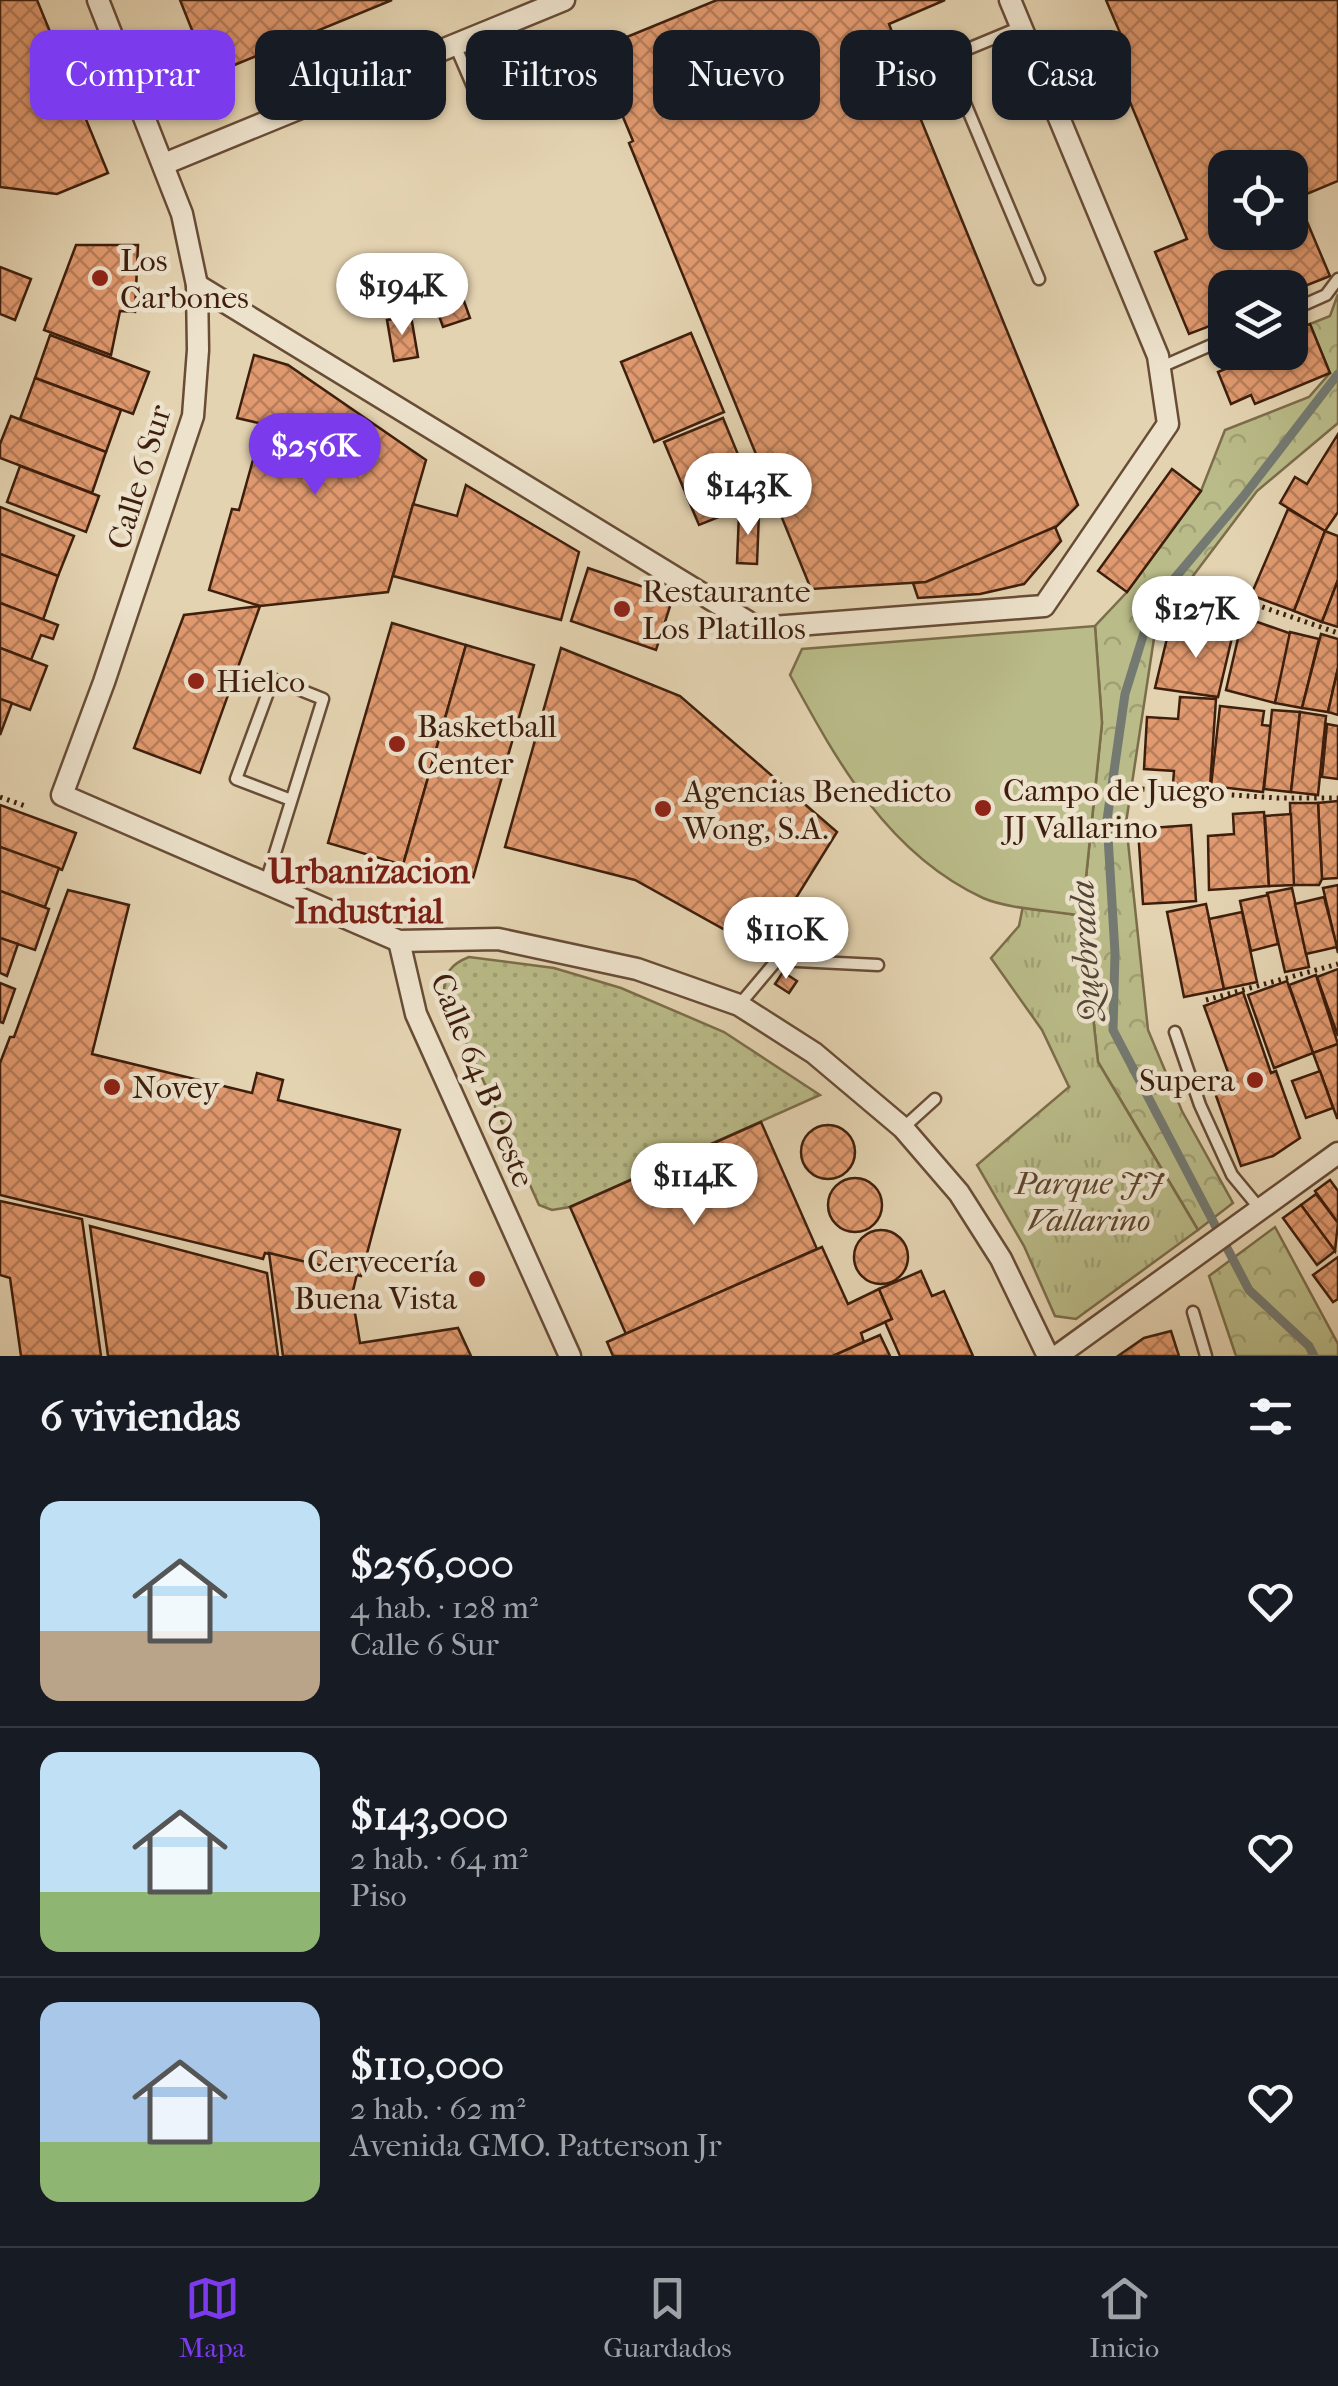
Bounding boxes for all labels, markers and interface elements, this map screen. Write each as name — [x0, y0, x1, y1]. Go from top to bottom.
chip: Comprar — [30, 30, 235, 120]
chip: Alquilar — [255, 30, 446, 120]
chip: Filtros — [466, 30, 633, 120]
chip: Nuevo — [653, 30, 820, 120]
chip: Piso — [840, 30, 972, 120]
chip: Casa — [992, 30, 1131, 120]
map controls — [1208, 150, 1308, 370]
button: locate — [1208, 150, 1308, 250]
place label: Los Carbones — [120, 242, 249, 316]
pin: $194K — [332, 253, 472, 338]
marker: Los Carbones — [89, 267, 111, 289]
text: $194K — [358, 267, 446, 304]
button: layers — [1208, 270, 1308, 370]
street label: Calle 6 Sur — [100, 400, 179, 554]
pin: $256K — [245, 413, 385, 498]
text: $256K — [271, 427, 359, 464]
pin: $143K — [678, 453, 818, 538]
text: $143K — [706, 467, 790, 504]
place label: Restaurante Los Platillos — [642, 573, 811, 647]
pin: $127K — [1126, 576, 1266, 661]
text: $127K — [1154, 590, 1238, 627]
marker: Restaurante Los Platillos — [611, 598, 633, 620]
place label: Hielco — [216, 663, 305, 700]
marker: Hielco — [185, 670, 207, 692]
place label: Basketball Center — [417, 708, 557, 782]
marker: Basketball Center — [386, 733, 408, 755]
place label: Campo de Juego JJ Vallarino — [1000, 772, 1225, 846]
place label: Agencias Benedicto Wong, S.A. — [681, 773, 951, 847]
marker: Campo de Juego JJ Vallarino — [972, 797, 994, 819]
marker: Agencias Benedicto Wong, S.A. — [652, 798, 674, 820]
district label: Urbanizacion Industrial — [268, 851, 471, 932]
water label: Quebrada — [1061, 879, 1111, 1024]
pin: $110K — [716, 897, 856, 982]
text: $110K — [745, 911, 827, 948]
street label: Calle 64 B Oeste — [423, 968, 542, 1193]
place label: Supera — [1139, 1062, 1236, 1099]
place label: Novey — [132, 1069, 220, 1106]
marker: Supera — [1244, 1069, 1266, 1091]
marker: Novey — [101, 1076, 123, 1098]
pin: $114K — [624, 1143, 764, 1228]
text: $114K — [653, 1157, 735, 1194]
park label: Parque JJ Vallarino — [1013, 1165, 1165, 1239]
place label: Cervecería Buena Vista — [294, 1243, 458, 1317]
marker: Cervecería Buena Vista — [466, 1268, 488, 1290]
icon: filters — [1243, 1389, 1298, 1444]
text: 6 viviendas — [40, 1392, 240, 1441]
text: $256,000 — [350, 1540, 514, 1589]
icon: home — [120, 1541, 240, 1661]
icon: heart — [1243, 1574, 1298, 1629]
text: 4 hab. · 128 m² — [350, 1589, 538, 1626]
text: Calle 6 Sur — [350, 1626, 499, 1663]
text: $143,000 — [350, 1791, 508, 1840]
icon: home — [120, 1792, 240, 1912]
icon: heart — [1243, 1825, 1298, 1880]
text: 2 hab. · 64 m² — [350, 1840, 528, 1877]
text: Piso — [350, 1877, 407, 1914]
text: $110,000 — [350, 2041, 504, 2090]
icon: home — [120, 2042, 240, 2162]
icon: heart — [1243, 2075, 1298, 2130]
text: 2 hab. · 62 m² — [350, 2090, 525, 2127]
text: Avenida GMO. Patterson Jr — [350, 2127, 722, 2164]
tab: Mapa — [179, 2271, 246, 2364]
tab: Guardados — [603, 2271, 731, 2364]
tab: Inicio — [1089, 2271, 1159, 2364]

